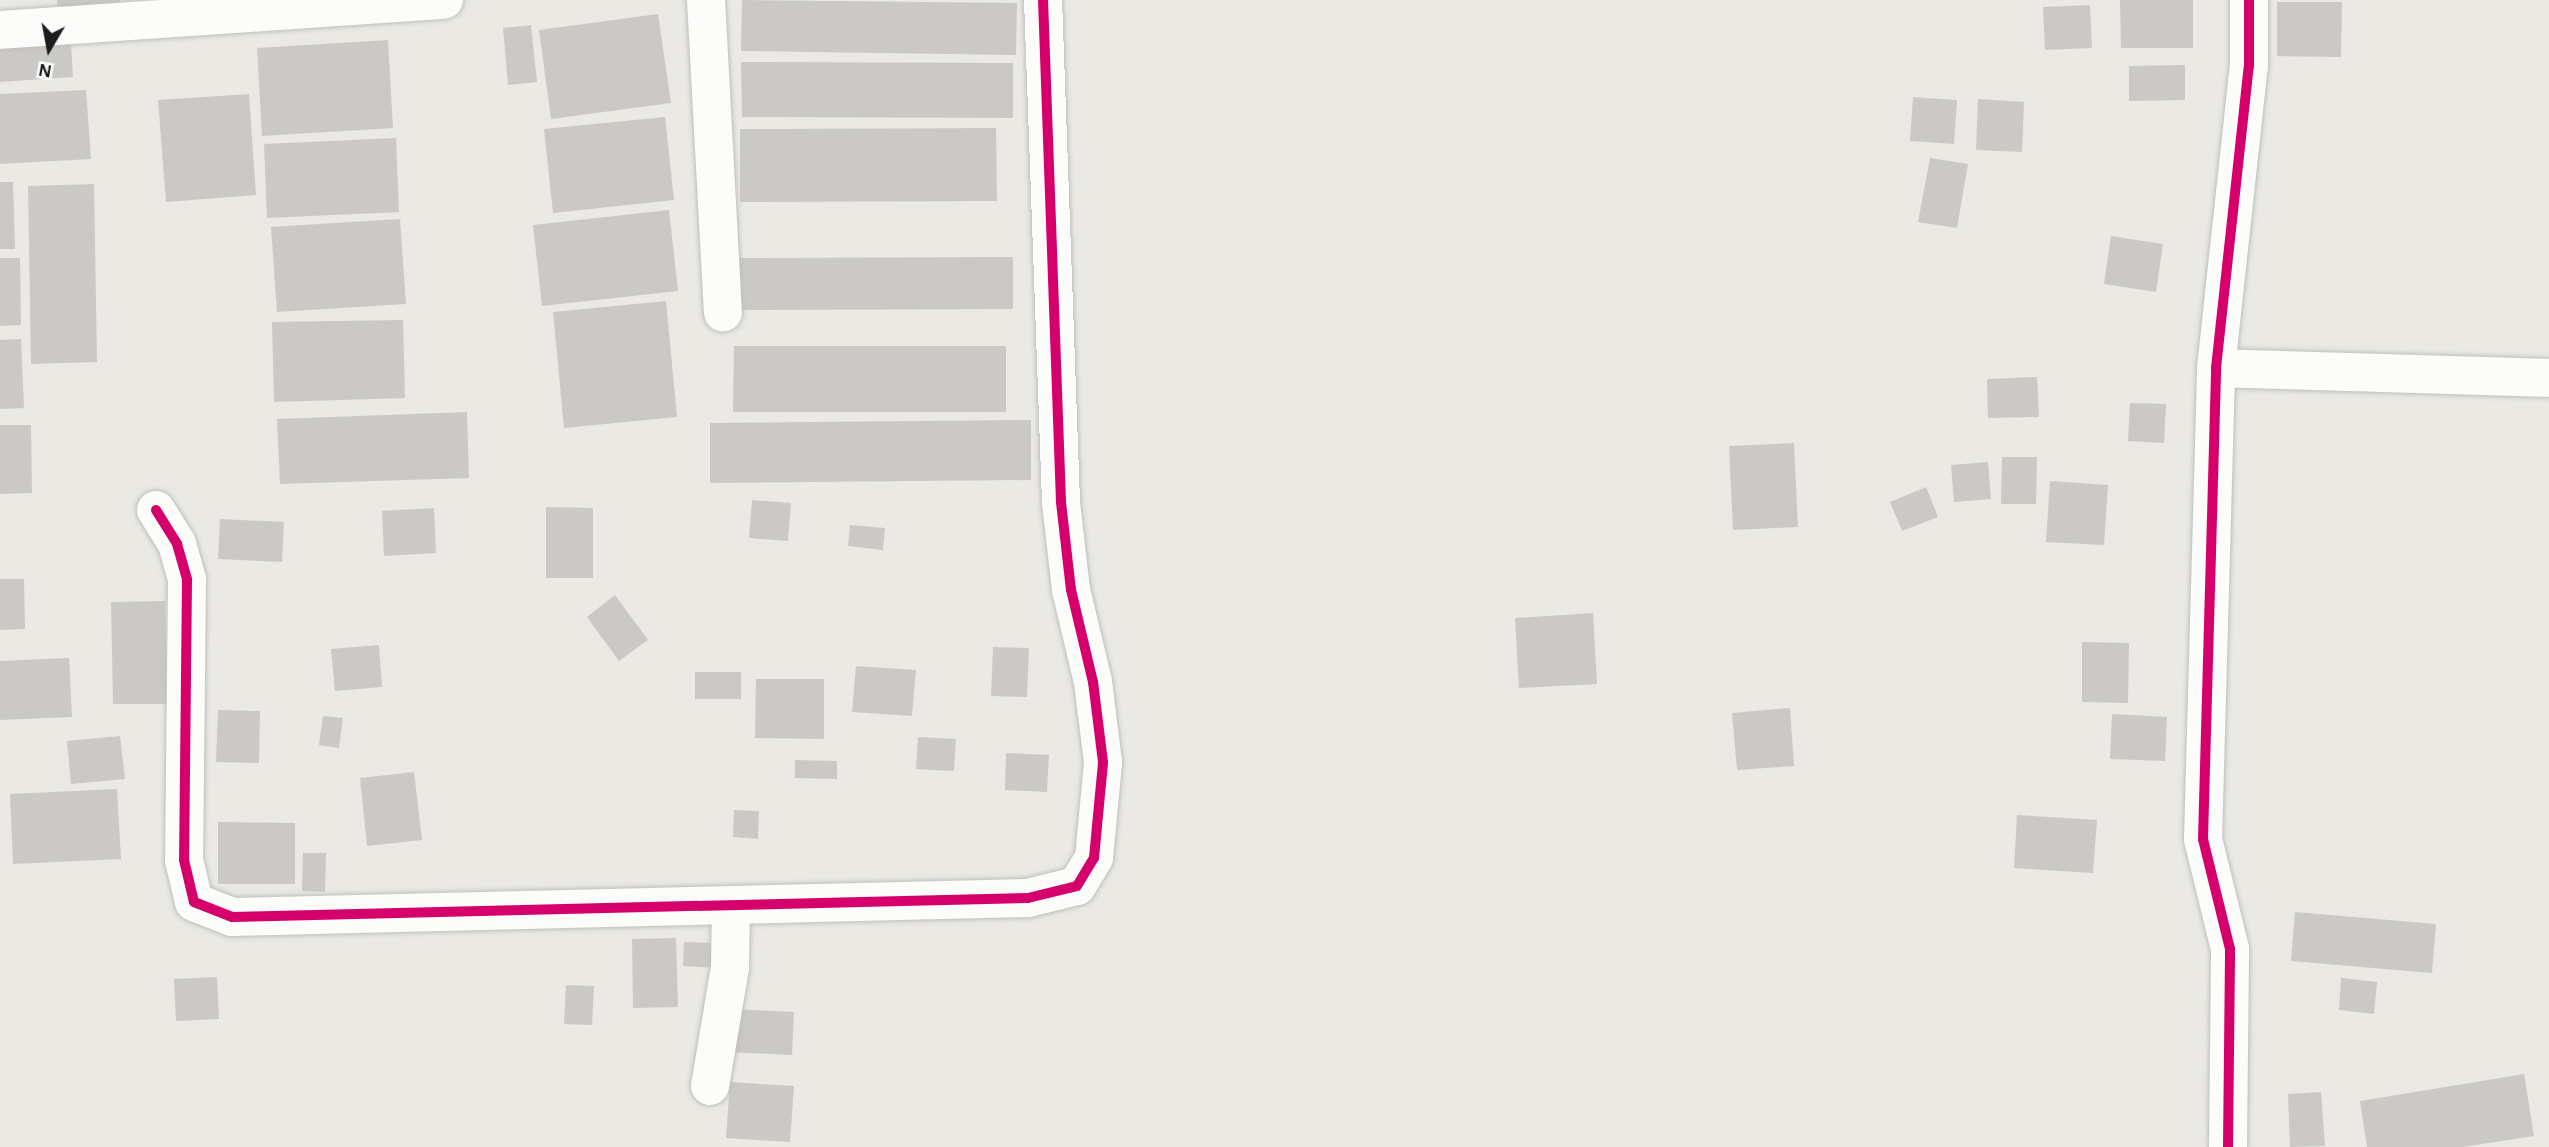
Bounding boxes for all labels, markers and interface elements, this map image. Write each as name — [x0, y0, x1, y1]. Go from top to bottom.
north arrow — [14, 14, 84, 84]
text: N — [37, 60, 53, 81]

